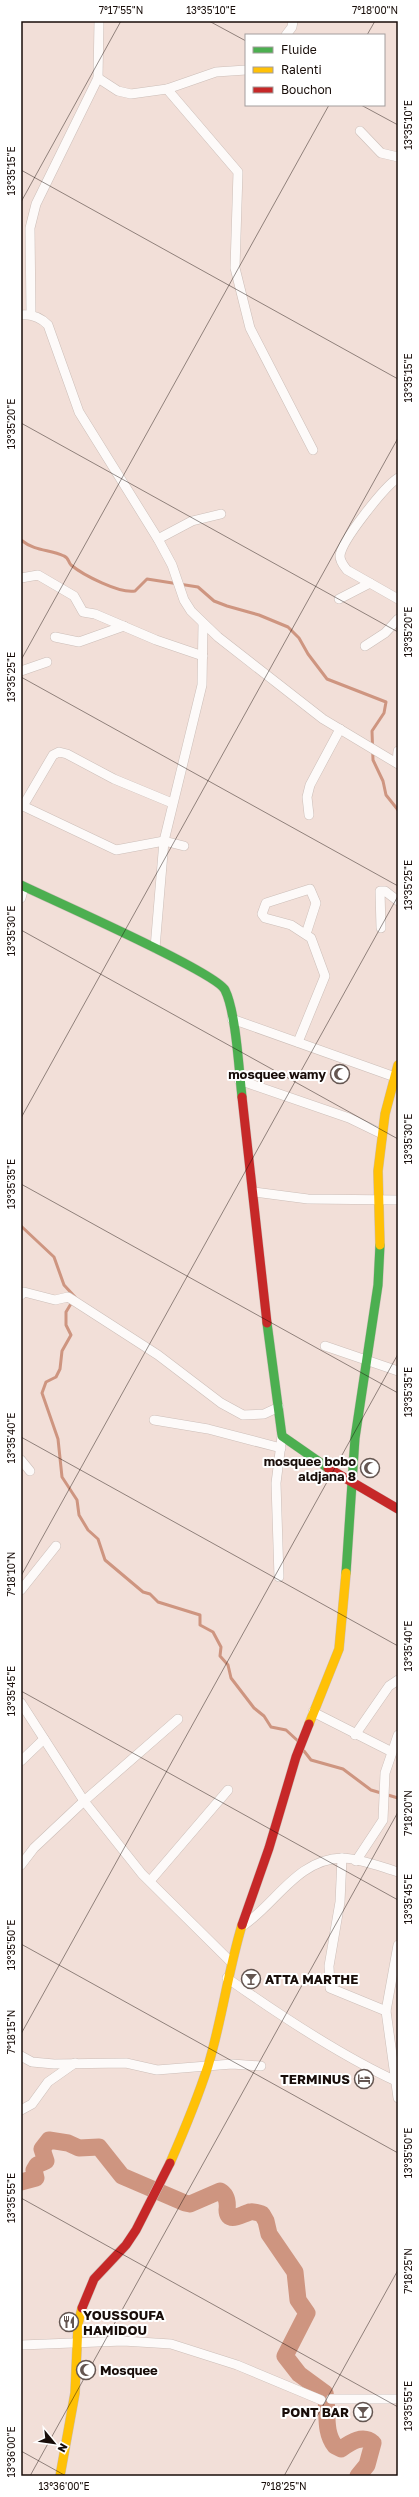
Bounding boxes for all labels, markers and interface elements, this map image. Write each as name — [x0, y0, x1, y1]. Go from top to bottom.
text: 7°17'55"N — [99, 4, 143, 16]
text: 13°35'10"E — [186, 4, 236, 16]
text: 7°18'00"N — [352, 4, 398, 16]
legend — [245, 34, 385, 106]
text: Fluide — [281, 42, 317, 57]
text: Ralenti — [281, 62, 322, 77]
text: Bouchon — [281, 82, 332, 97]
text: 13°35'10"E — [402, 100, 414, 150]
text: 13°35'15"E — [5, 146, 17, 196]
text: 13°35'15"E — [402, 353, 414, 403]
text: 13°35'20"E — [5, 399, 17, 449]
text: 13°35'20"E — [402, 607, 414, 657]
text: 13°35'25"E — [5, 652, 17, 702]
text: 13°35'25"E — [402, 860, 414, 910]
text: 13°35'30"E — [5, 906, 17, 956]
mosque icon: mosquee wamy — [329, 1063, 351, 1085]
place label: mosquee wamy — [228, 1066, 326, 1082]
text: 13°35'30"E — [402, 1114, 414, 1164]
text: 13°35'35"E — [5, 1159, 17, 1209]
text: 13°35'35"E — [402, 1367, 414, 1417]
text: 13°35'40"E — [5, 1413, 17, 1463]
place label: mosquee bobo aldjana 8 — [264, 1453, 356, 1484]
mosque icon: mosquee bobo aldjana 8 — [359, 1457, 381, 1479]
text: 7°18'10"N — [5, 1552, 17, 1596]
text: 13°35'40"E — [402, 1621, 414, 1671]
text: 13°35'45"E — [5, 1666, 17, 1716]
text: 7°18'20"N — [402, 1790, 414, 1836]
text: 13°35'45"E — [402, 1874, 414, 1924]
text: 13°35'50"E — [5, 1920, 17, 1970]
bar icon: ATTA MARTHE — [240, 1968, 262, 1990]
place label: ATTA MARTHE — [265, 1971, 358, 1987]
text: 7°18'15"N — [5, 2010, 17, 2054]
hotel icon: TERMINUS — [353, 2068, 375, 2090]
place label: TERMINUS — [280, 2071, 350, 2087]
text: 13°35'50"E — [402, 2128, 414, 2178]
text: 13°35'55"E — [5, 2173, 17, 2223]
text: 7°18'25"N — [402, 2248, 414, 2294]
place label: YOUSSOUFA HAMIDOU — [83, 2307, 165, 2338]
restaurant icon: YOUSSOUFA HAMIDOU — [58, 2311, 80, 2333]
mosque icon: Mosquee — [75, 2359, 97, 2381]
place label: Mosquee — [100, 2362, 158, 2378]
text: 13°35'55"E — [402, 2381, 414, 2431]
bar icon: PONT BAR — [352, 2401, 374, 2423]
place label: PONT BAR — [282, 2404, 349, 2420]
north arrow — [34, 2423, 74, 2463]
text: 13°36'00"E — [5, 2426, 17, 2478]
text: N — [55, 2441, 71, 2455]
text: 13°36'00"E — [38, 2480, 90, 2492]
text: 7°18'25"N — [261, 2480, 307, 2492]

